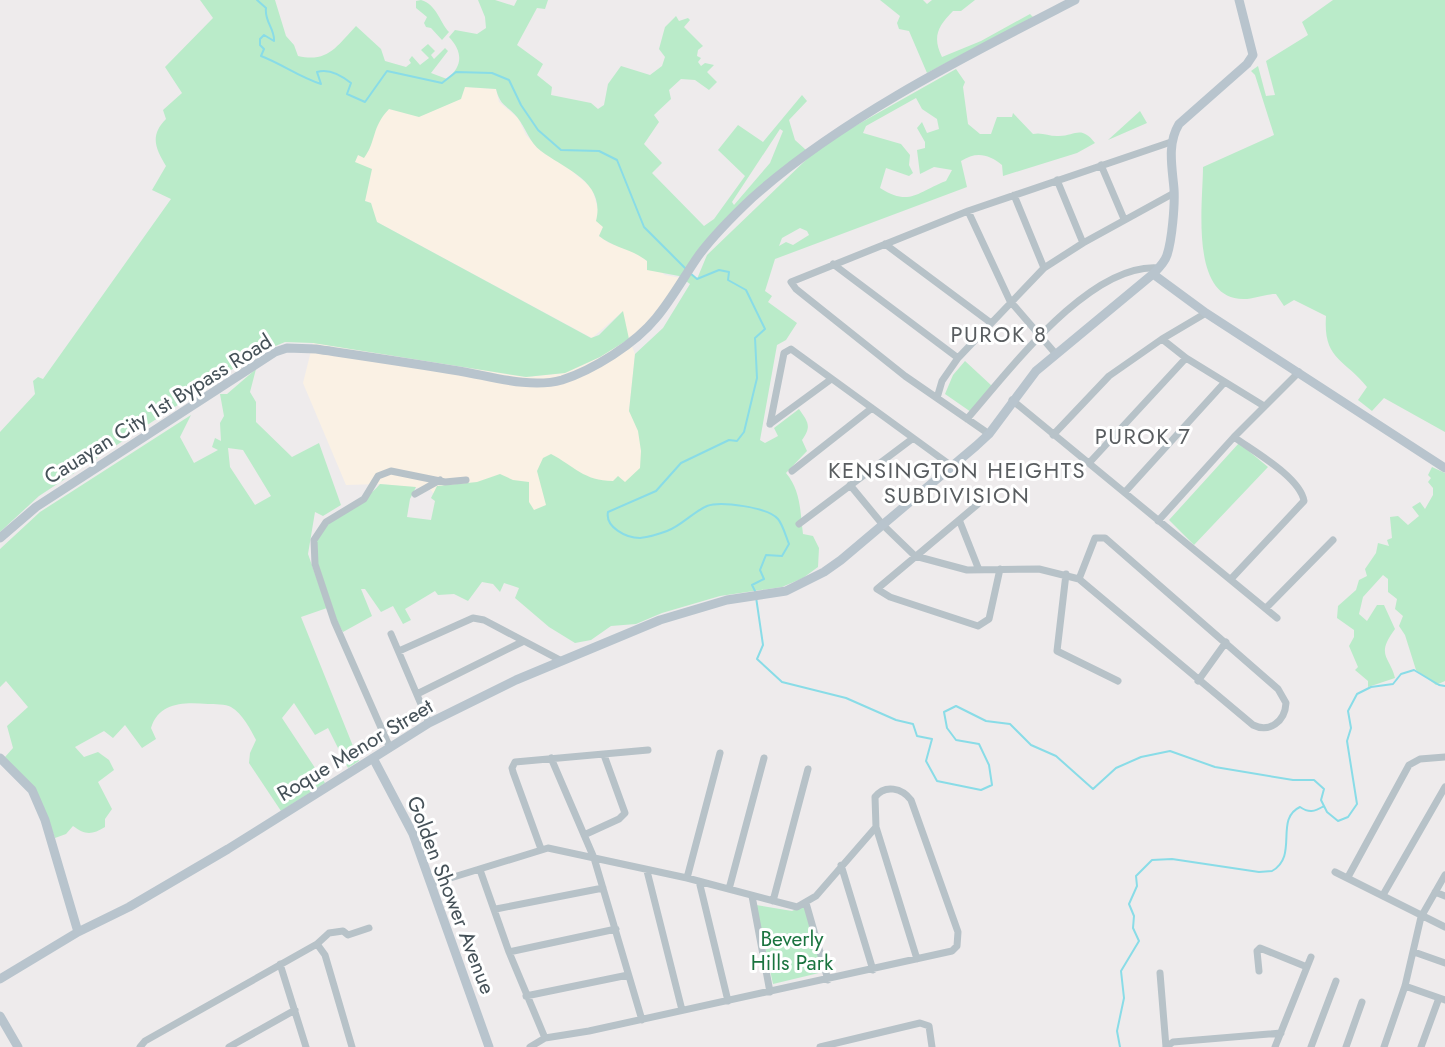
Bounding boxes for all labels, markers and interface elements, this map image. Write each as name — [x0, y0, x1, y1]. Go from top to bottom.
district label: PUROK 8 — [950, 318, 1048, 350]
street label: Cauayan City 1st Bypass Road — [38, 326, 278, 492]
district label: PUROK 7 — [1095, 420, 1191, 452]
district label: KENSINGTON HEIGHTS SUBDIVISION — [828, 454, 1086, 511]
street label: Roque Menor Street — [271, 691, 439, 809]
street label: Golden Shower Avenue — [399, 792, 503, 999]
park label: Beverly Hills Park — [751, 924, 834, 978]

